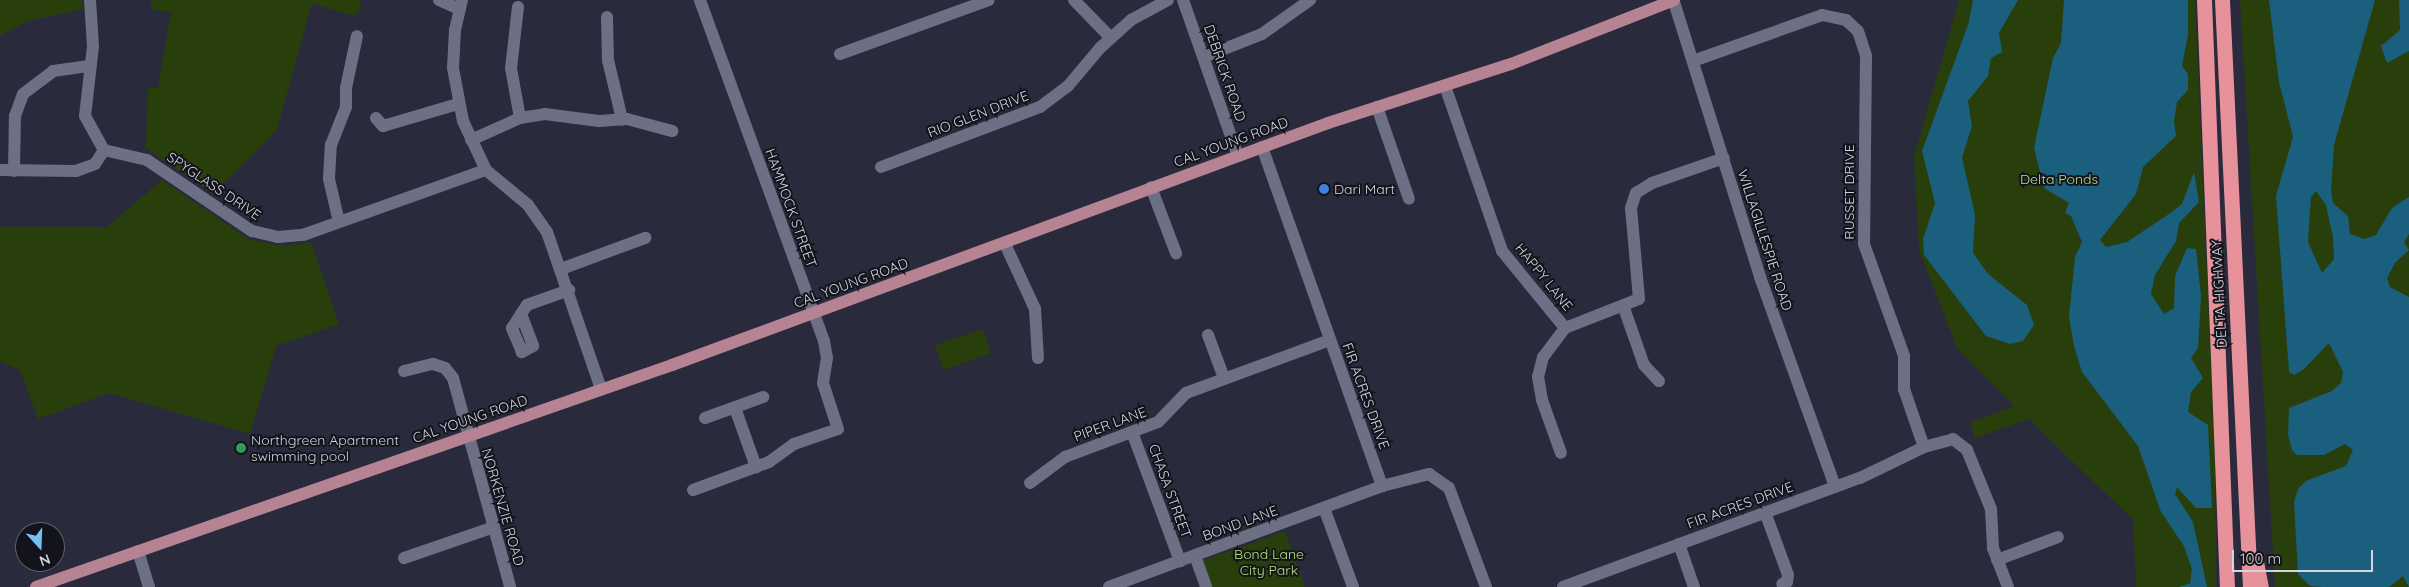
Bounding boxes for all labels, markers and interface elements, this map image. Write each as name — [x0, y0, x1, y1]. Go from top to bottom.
street label: DEBRICK ROAD — [1201, 22, 1249, 124]
street label: RIO GLEN DRIVE — [925, 87, 1031, 141]
street label: CAL YOUNG ROAD — [1172, 114, 1290, 170]
street label: RUSSET DRIVE — [1841, 144, 1857, 240]
street label: HAMMOCK STREET — [762, 146, 820, 270]
street label: SPYGLASS DRIVE — [164, 148, 264, 224]
street label: WILLAGILLESPIE ROAD — [1734, 167, 1796, 313]
park label: Delta Ponds — [2020, 171, 2098, 187]
place label: Dari Mart — [1334, 181, 1395, 197]
marker: Dari Mart — [1318, 183, 1330, 195]
street label: HAPPY LANE — [1512, 240, 1576, 314]
street label: DELTA HIGHWAY — [2208, 240, 2230, 348]
street label: CAL YOUNG ROAD — [792, 255, 910, 311]
street label: FIR ACRES DRIVE — [1339, 341, 1393, 451]
street label: CAL YOUNG ROAD — [410, 391, 530, 447]
street label: PIPER LANE — [1071, 403, 1149, 445]
place label: Northgreen Apartment swimming pool — [251, 432, 399, 464]
marker: Northgreen Apartment swimming pool — [235, 442, 247, 454]
street label: CHASA STREET — [1145, 442, 1195, 540]
street label: NORKENZIE ROAD — [478, 446, 528, 568]
street label: FIR ACRES DRIVE — [1685, 478, 1795, 532]
street label: BOND LANE — [1200, 502, 1280, 544]
north arrow — [15, 522, 65, 572]
scale bar — [2234, 540, 2375, 572]
park label: Bond Lane City Park — [1234, 546, 1304, 578]
text: 100 m — [2240, 549, 2281, 568]
text: N — [37, 550, 53, 570]

